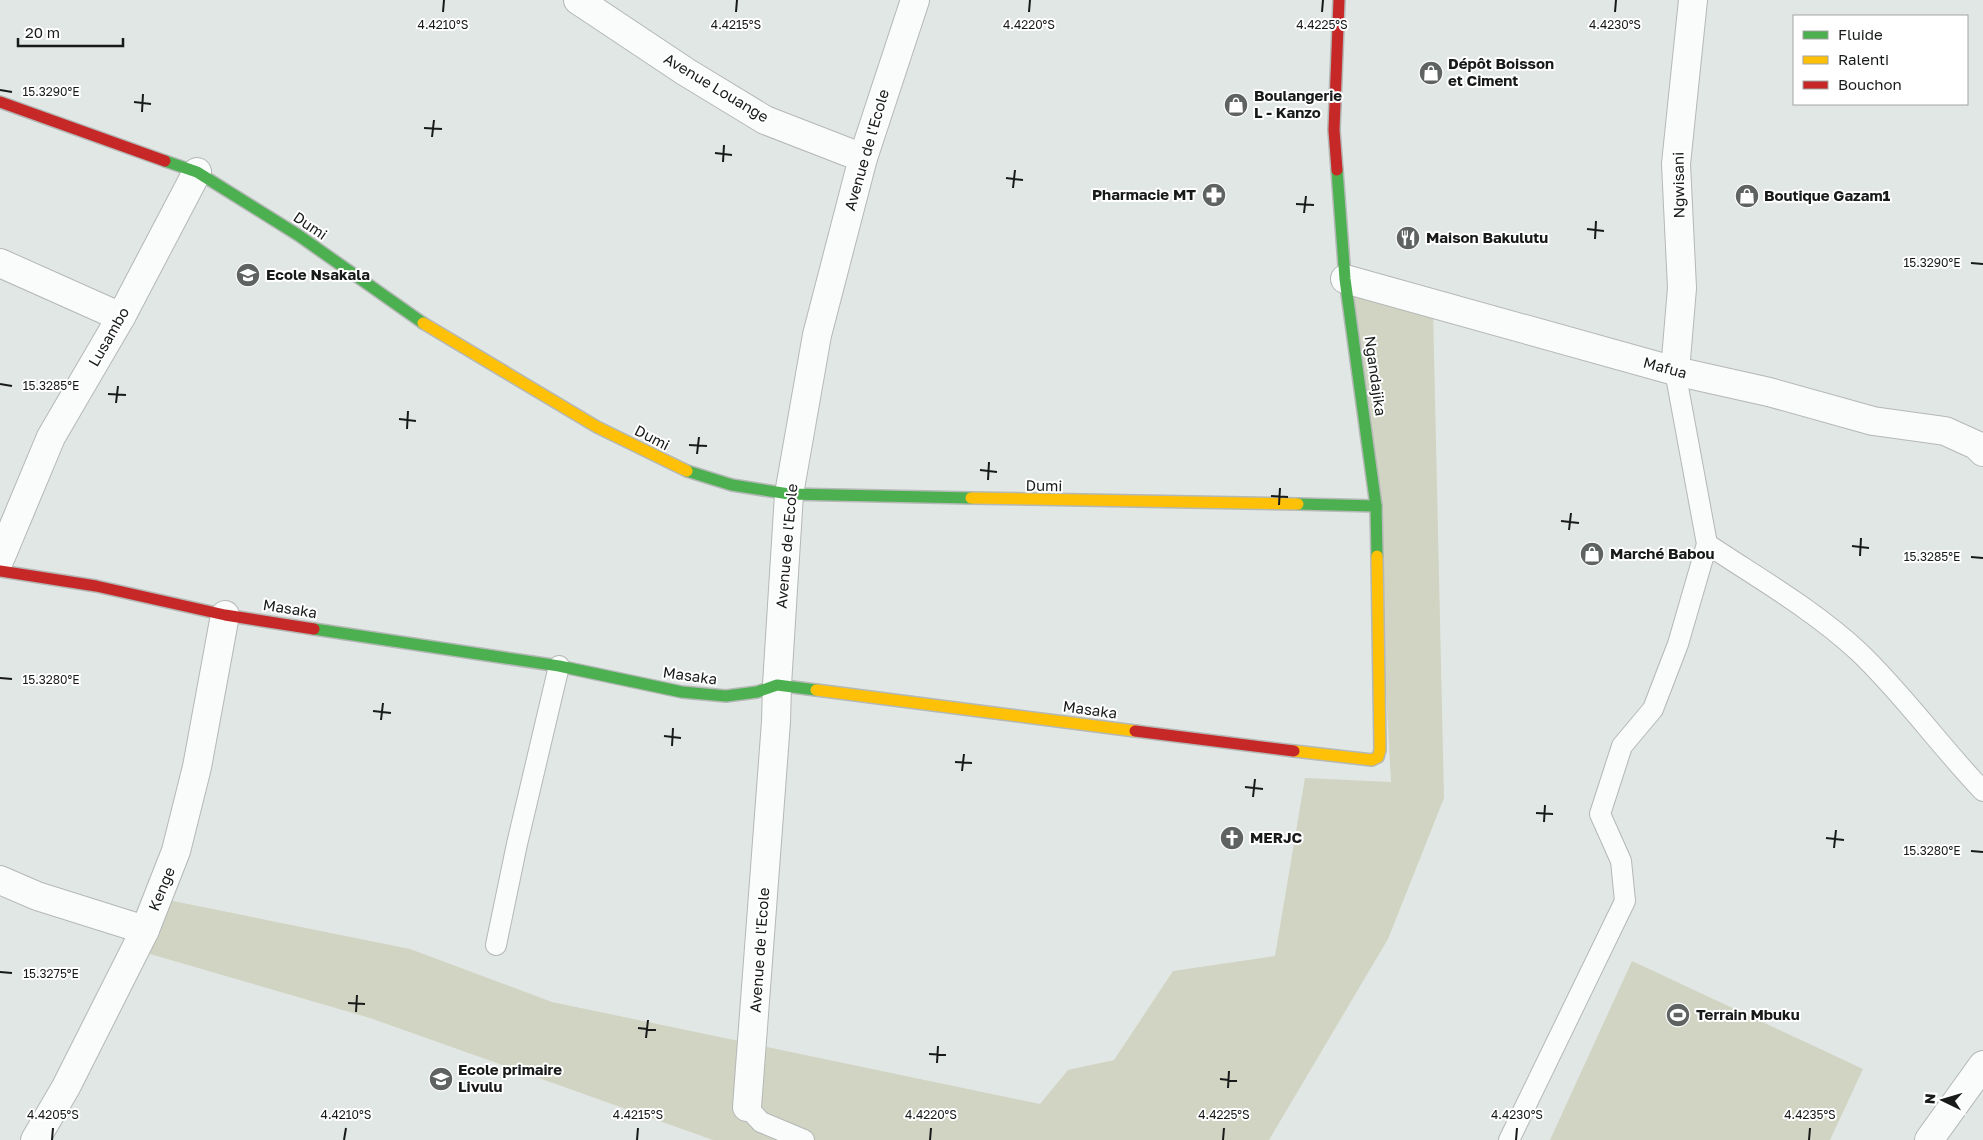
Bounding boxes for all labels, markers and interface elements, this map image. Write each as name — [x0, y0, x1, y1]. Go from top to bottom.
scale bar — [18, 15, 122, 47]
legend — [1793, 15, 1968, 105]
text: 4.4210°S — [418, 17, 469, 32]
text: 4.4215°S — [711, 17, 761, 32]
text: 4.4220°S — [1003, 17, 1055, 32]
text: 4.4225°S — [1296, 17, 1348, 32]
text: 4.4230°S — [1589, 17, 1641, 32]
text: 20 m — [25, 23, 60, 41]
text: Fluide — [1838, 25, 1883, 43]
street label: Avenue Louange — [661, 49, 772, 126]
text: Ralenti — [1838, 50, 1889, 68]
place label: Dépôt Boisson et Ciment — [1448, 54, 1554, 89]
shop icon: Dépôt Boisson et Ciment — [1418, 60, 1444, 86]
text: Bouchon — [1838, 75, 1902, 93]
text: 15.3290°E — [22, 84, 80, 99]
place label: Boulangerie L - Kanzo — [1254, 86, 1342, 121]
street label: Avenue de l'Ecole — [840, 87, 892, 212]
shop icon: Boulangerie L - Kanzo — [1223, 92, 1249, 118]
street label: Ngwisani — [1668, 152, 1688, 218]
pharmacy icon: Pharmacie MT — [1201, 182, 1227, 208]
shop icon: Boutique Gazam1 — [1734, 183, 1760, 209]
place label: Pharmacie MT — [1092, 185, 1196, 203]
place label: Boutique Gazam1 — [1764, 186, 1891, 204]
street label: Dumi — [290, 207, 331, 243]
restaurant icon: Maison Bakulutu — [1395, 225, 1421, 251]
place label: Maison Bakulutu — [1426, 228, 1548, 246]
text: 15.3290°E — [1903, 255, 1961, 270]
school or university icon: Ecole Nsakala — [235, 262, 261, 288]
place label: Ecole Nsakala — [266, 265, 370, 283]
street label: Lusambo — [84, 304, 132, 369]
street label: Ngandajika — [1361, 335, 1391, 417]
street label: Mafua — [1641, 353, 1689, 381]
text: 15.3285°E — [23, 378, 79, 393]
street label: Dumi — [632, 421, 673, 453]
street label: Dumi — [1025, 476, 1063, 494]
street label: Avenue de l'Ecole — [772, 482, 800, 609]
shop icon: Marché Babou — [1579, 541, 1605, 567]
place label: Marché Babou — [1610, 544, 1714, 562]
text: 15.3285°E — [1904, 549, 1960, 564]
street label: Masaka — [262, 595, 319, 621]
street label: Masaka — [662, 662, 718, 688]
text: 15.3280°E — [22, 672, 80, 687]
street label: Masaka — [1062, 696, 1118, 722]
church icon: MERJC — [1219, 825, 1245, 851]
place label: MERJC — [1250, 828, 1302, 846]
text: 15.3280°E — [1903, 843, 1961, 858]
street label: Kenge — [144, 864, 178, 913]
street label: Avenue de l'Ecole — [746, 886, 772, 1013]
text: 15.3275°E — [23, 966, 79, 981]
sports icon: Terrain Mbuku — [1665, 1002, 1691, 1028]
place label: Terrain Mbuku — [1696, 1005, 1800, 1023]
place label: Ecole primaire Livulu — [458, 1060, 562, 1095]
school or university icon: Ecole primaire Livulu — [428, 1066, 454, 1092]
north arrow — [1918, 1075, 1968, 1125]
text: N — [1921, 1093, 1938, 1105]
text: 4.4205°S — [27, 1107, 79, 1122]
text: 4.4210°S — [321, 1107, 372, 1122]
text: 4.4215°S — [613, 1107, 663, 1122]
text: 4.4220°S — [905, 1107, 957, 1122]
text: 4.4225°S — [1198, 1107, 1250, 1122]
text: 4.4230°S — [1491, 1107, 1543, 1122]
text: 4.4235°S — [1784, 1107, 1836, 1122]

